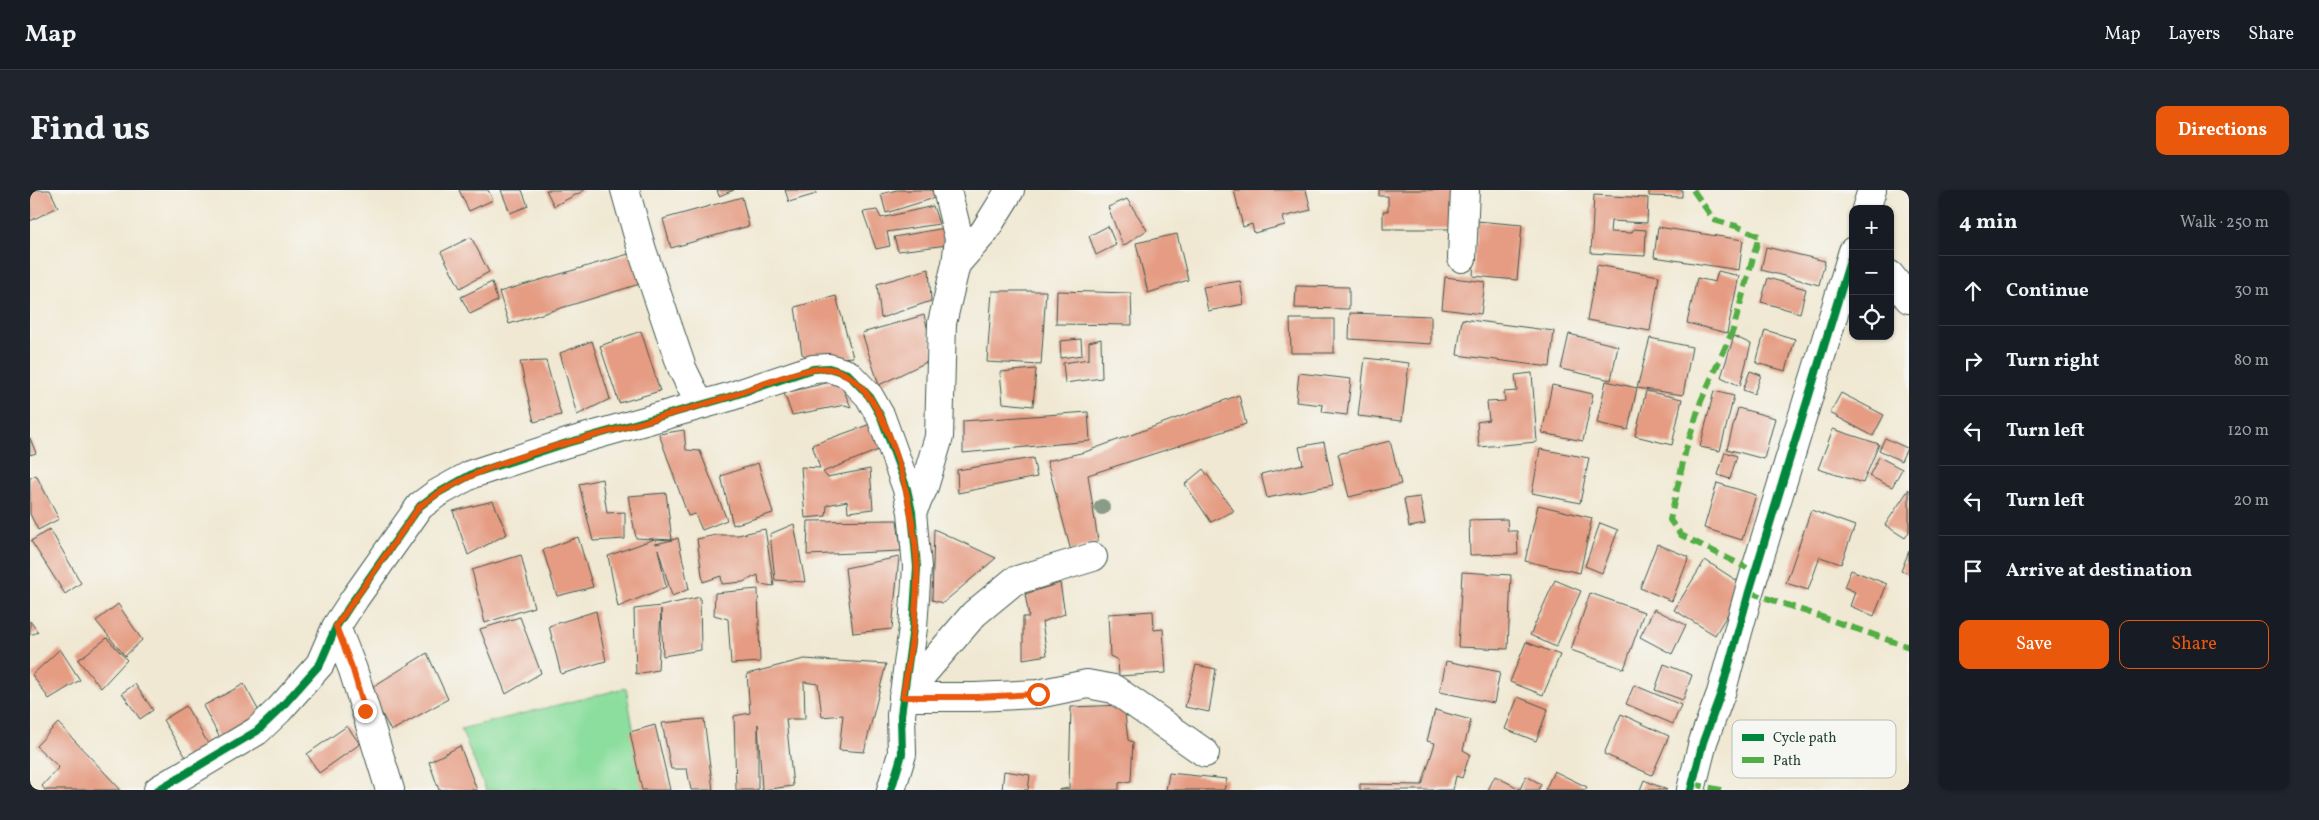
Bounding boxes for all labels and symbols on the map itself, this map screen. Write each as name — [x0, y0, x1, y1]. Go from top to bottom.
route start — [1027, 683, 1050, 706]
route end — [354, 700, 377, 723]
legend — [1732, 720, 1896, 778]
text: Cycle path — [1773, 729, 1837, 748]
text: Path — [1773, 752, 1801, 771]

